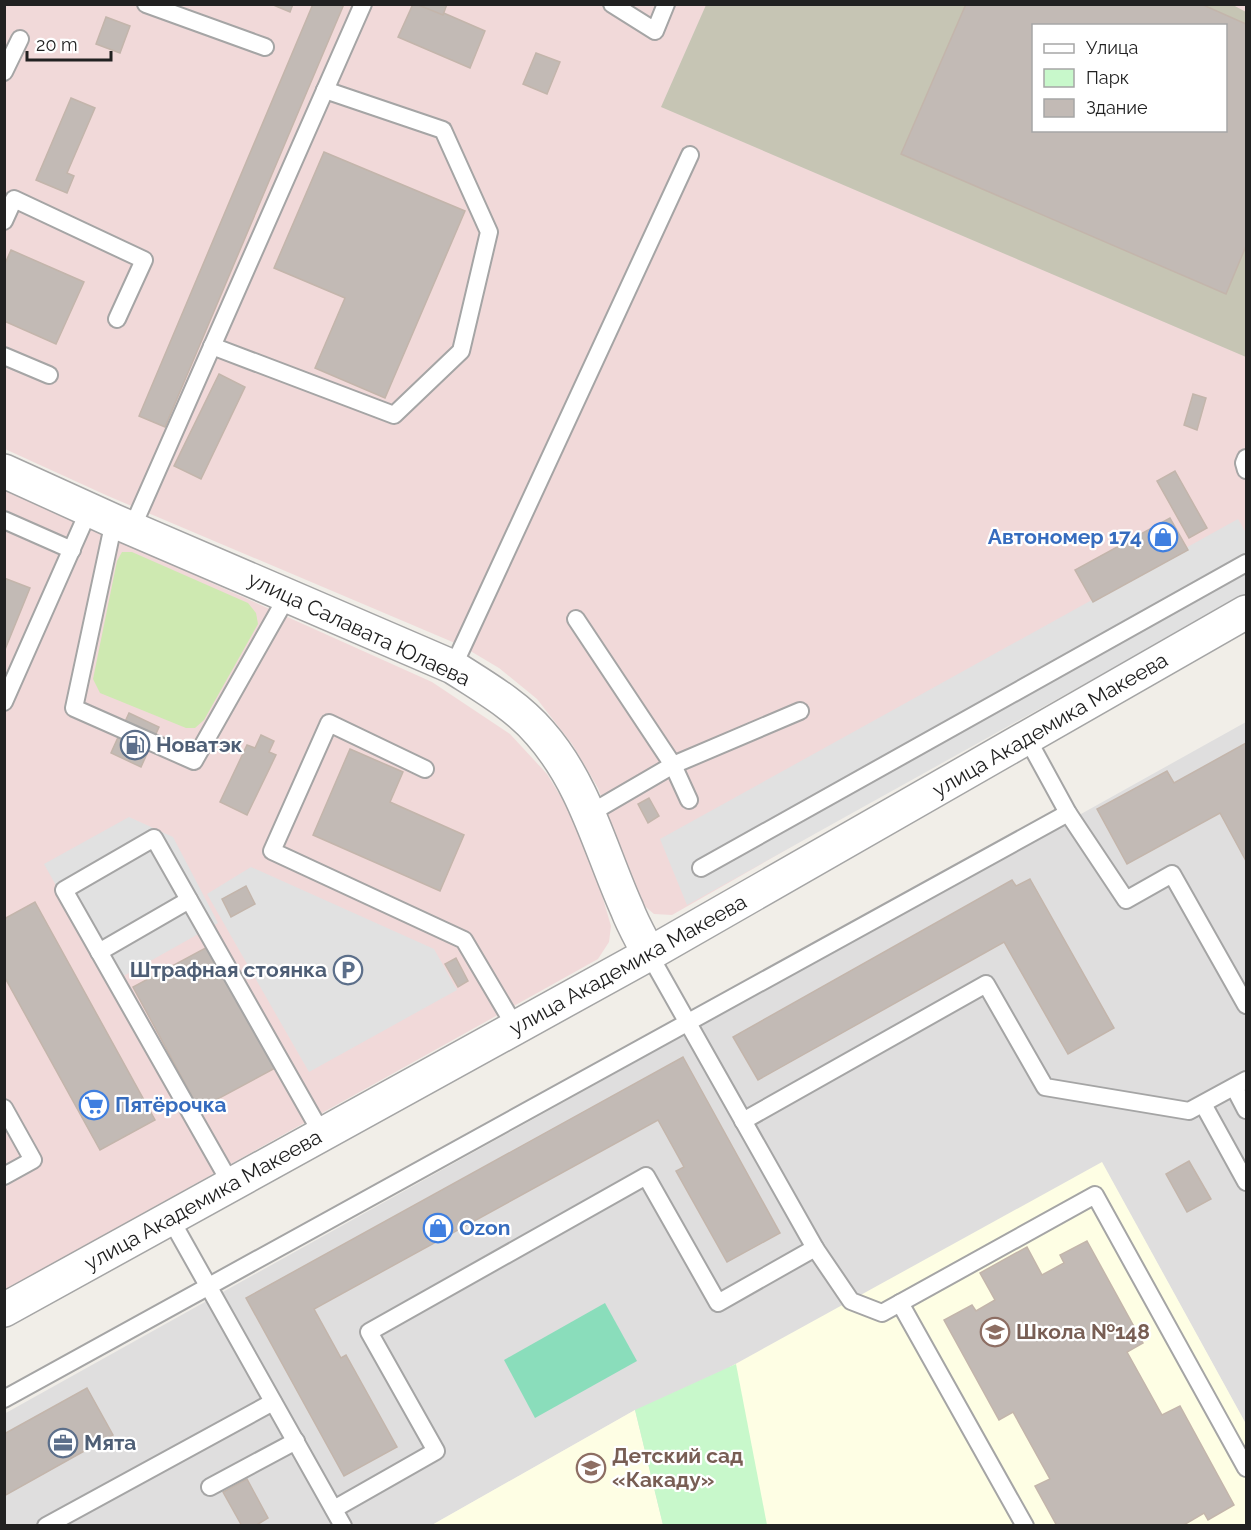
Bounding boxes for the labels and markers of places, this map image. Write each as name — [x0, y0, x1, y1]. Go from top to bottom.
shop icon: Автономер 174 — [1147, 521, 1179, 553]
place label: Автономер 174 — [988, 524, 1142, 549]
fuel station icon: Новатэк — [119, 729, 151, 761]
place label: Новатэк — [156, 732, 243, 757]
parking icon: Штрафная стоянка — [332, 954, 364, 986]
place label: Штрафная стоянка — [130, 957, 327, 982]
supermarket icon: Пятёрочка — [78, 1089, 110, 1121]
place label: Пятёрочка — [115, 1092, 227, 1117]
shop icon: Ozon — [422, 1212, 454, 1244]
place label: Ozon — [459, 1215, 510, 1240]
school or university icon: Школа №148 — [979, 1316, 1011, 1348]
place label: Школа №148 — [1016, 1319, 1150, 1344]
office icon: Мята — [47, 1427, 79, 1459]
place label: Мята — [84, 1430, 136, 1455]
place label: Детский сад «Какаду» — [612, 1443, 743, 1492]
school or university icon: Детский сад «Какаду» — [575, 1452, 607, 1484]

